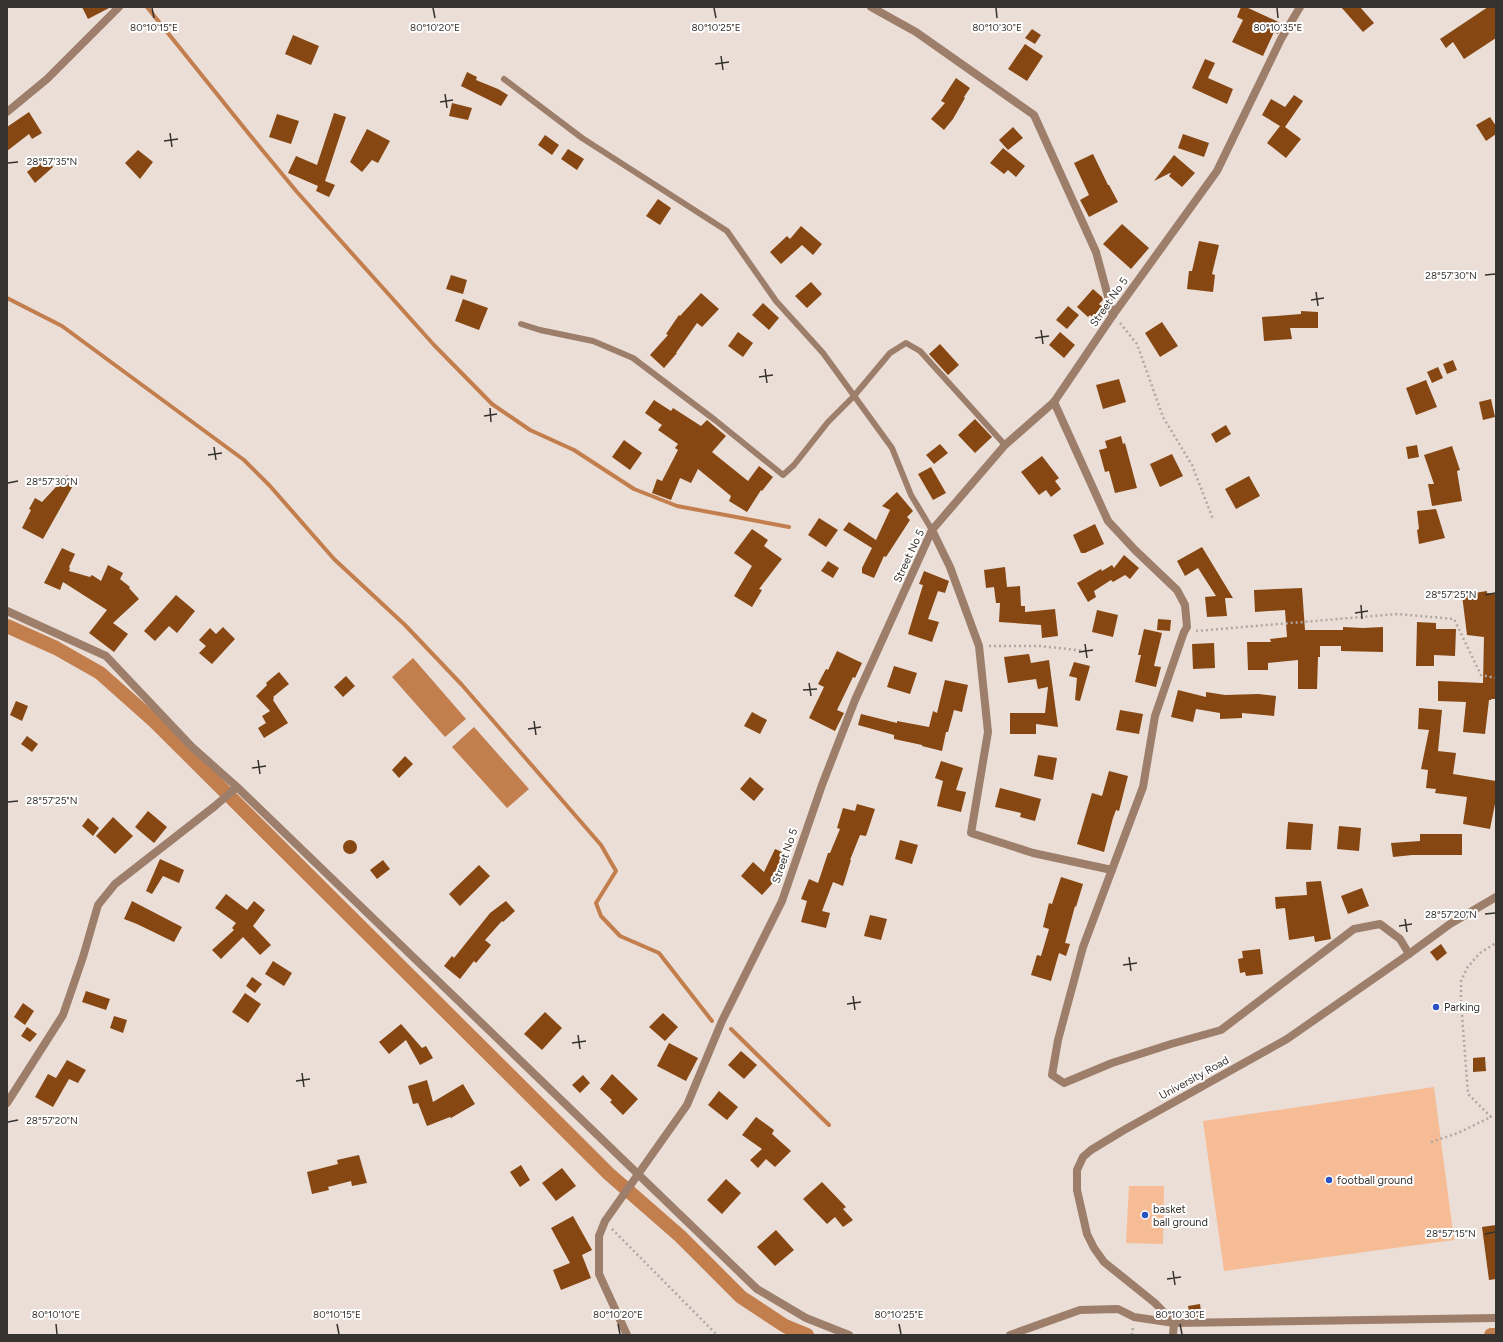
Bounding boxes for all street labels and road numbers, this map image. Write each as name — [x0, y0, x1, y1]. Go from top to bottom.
street label: Street No 5 — [1087, 275, 1131, 329]
street label: Street No 5 — [891, 527, 927, 585]
street label: Street No 5 — [770, 827, 800, 885]
street label: University Road — [1157, 1054, 1231, 1102]

